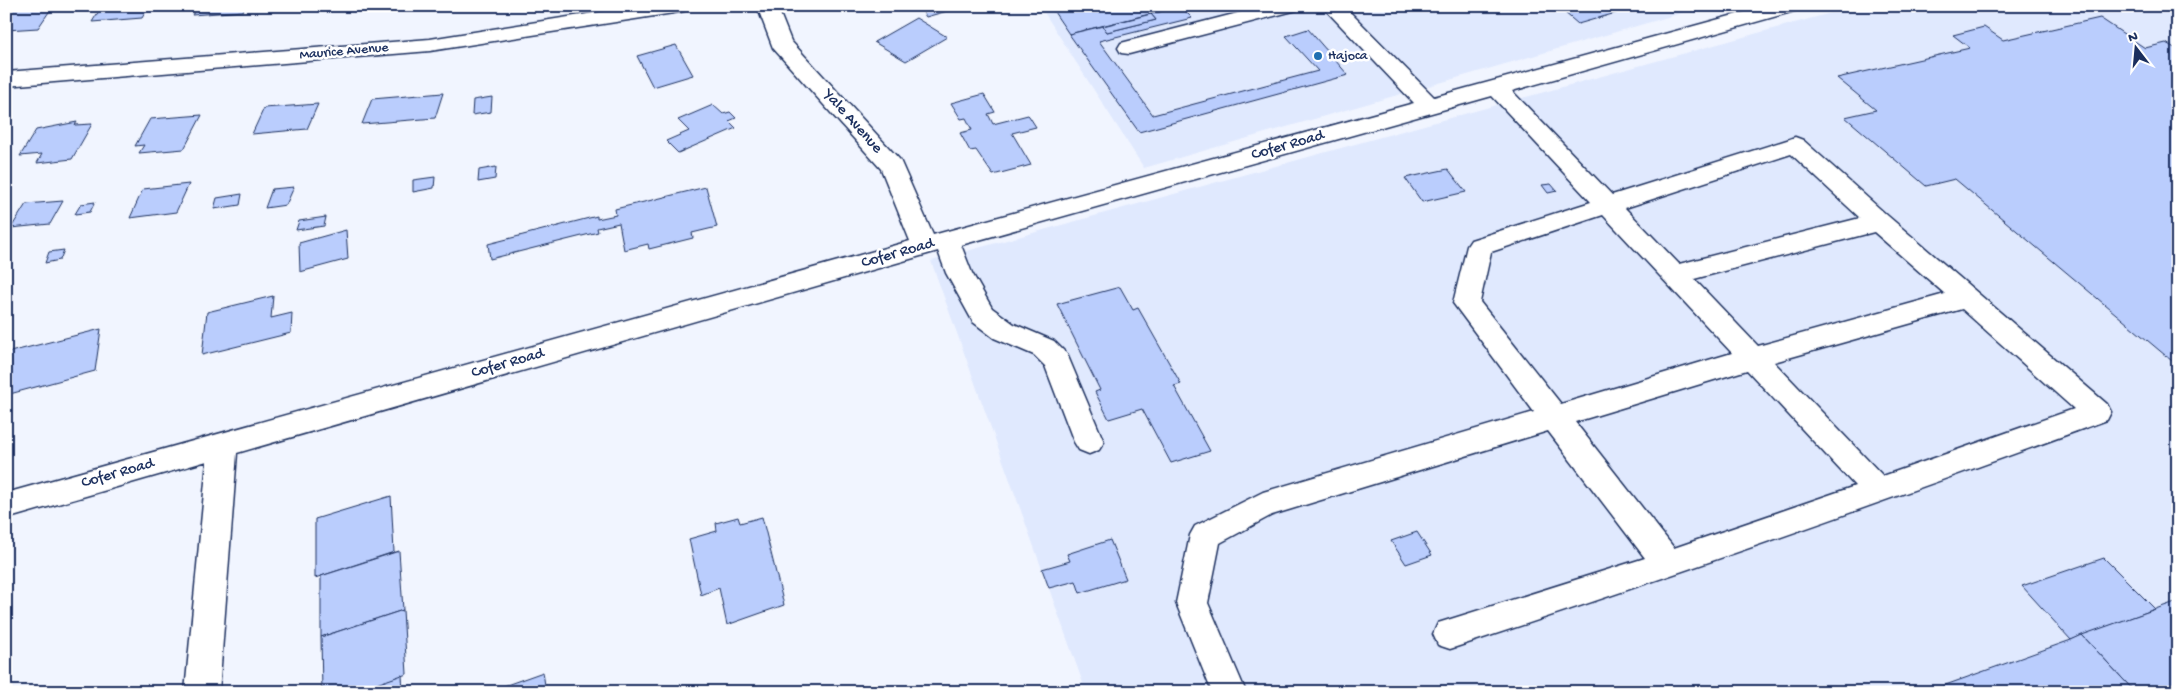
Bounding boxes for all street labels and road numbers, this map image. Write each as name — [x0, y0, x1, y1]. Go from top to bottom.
street label: Maurice Avenue — [299, 40, 390, 64]
street label: Yale Avenue — [817, 84, 886, 159]
street label: Cofer Road — [1250, 126, 1328, 165]
street label: Cofer Road — [860, 234, 938, 273]
street label: Cofer Road — [470, 344, 548, 383]
street label: Cofer Road — [80, 454, 158, 493]

